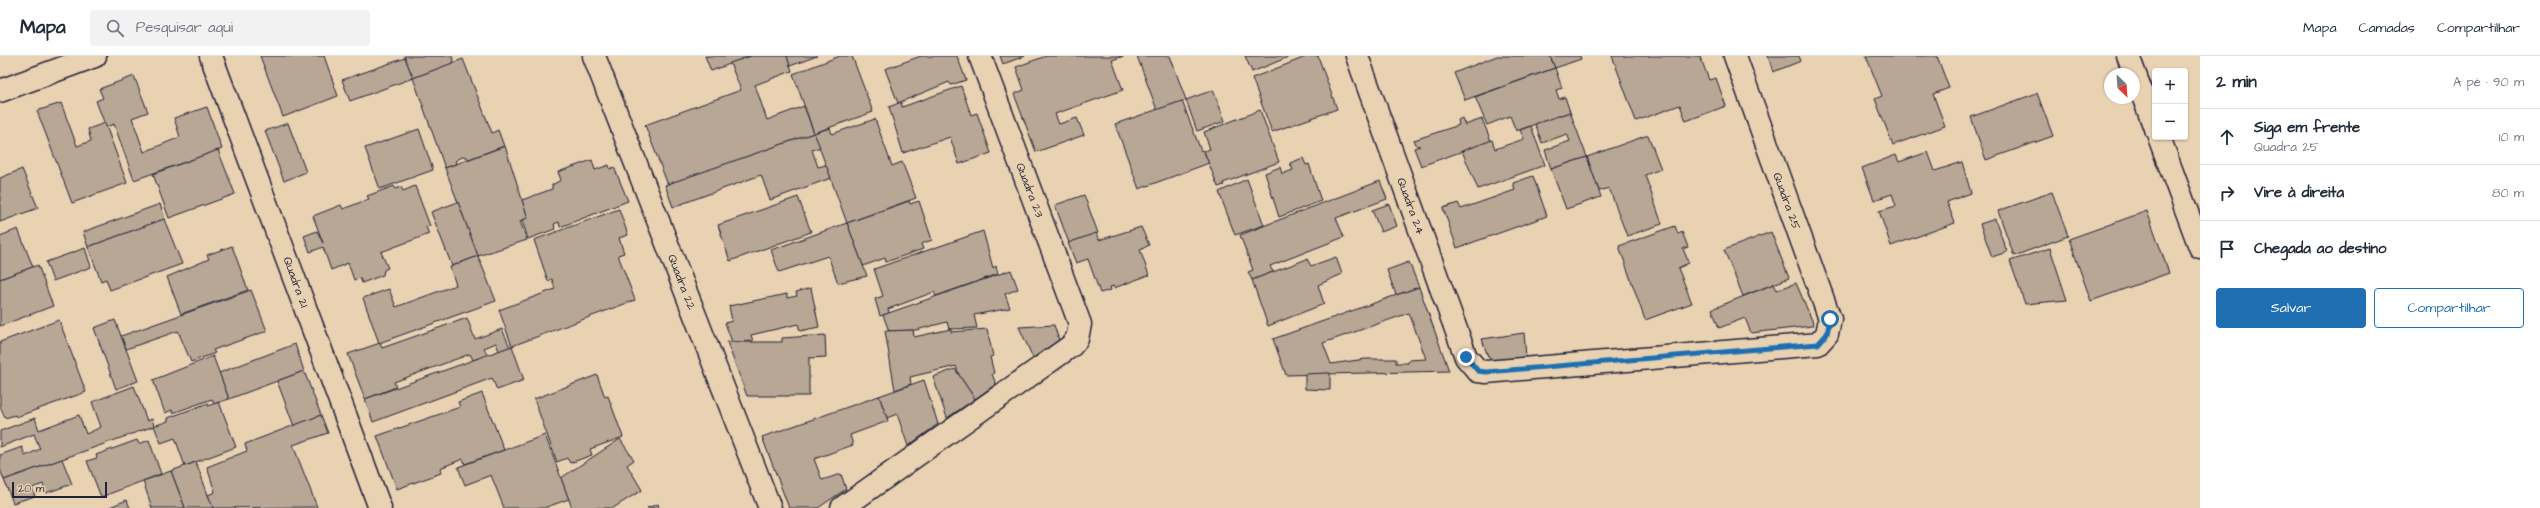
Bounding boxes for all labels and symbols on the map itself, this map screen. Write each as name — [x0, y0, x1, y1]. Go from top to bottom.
north arrow — [2104, 68, 2140, 104]
street label: Quadra 23 — [1011, 160, 1048, 220]
street label: Quadra 25 — [1768, 170, 1805, 233]
street label: Quadra 24 — [1392, 175, 1429, 237]
street label: Quadra 22 — [663, 252, 700, 313]
street label: Quadra 21 — [279, 254, 313, 310]
route start — [1821, 310, 1839, 328]
route end — [1457, 348, 1475, 366]
scale bar — [12, 480, 107, 499]

